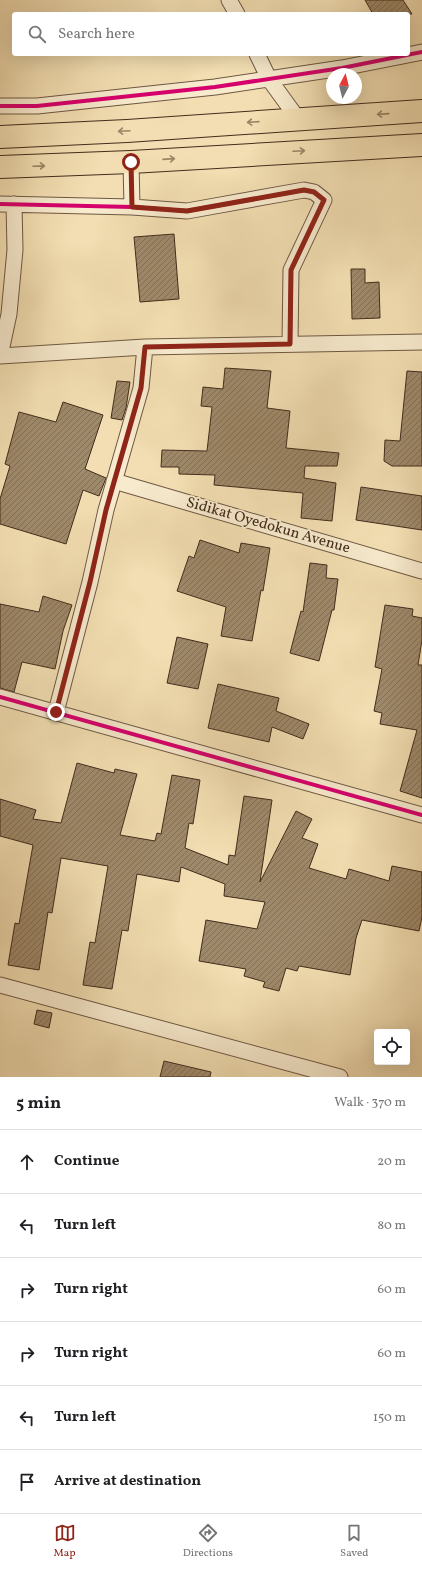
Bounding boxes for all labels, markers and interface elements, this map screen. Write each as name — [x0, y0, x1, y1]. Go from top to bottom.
search box — [12, 12, 410, 56]
icon: search — [26, 23, 48, 45]
text: Search here — [58, 24, 135, 45]
north arrow — [326, 68, 362, 104]
one-way arrow — [377, 110, 390, 117]
one-way arrow — [247, 118, 260, 125]
one-way arrow — [118, 127, 131, 135]
one-way arrow — [292, 148, 305, 155]
route start — [122, 153, 140, 171]
one-way arrow — [162, 156, 175, 163]
one-way arrow — [32, 162, 45, 169]
street label: Sidikat Oyedokun Avenue — [184, 493, 352, 559]
route end — [47, 703, 65, 721]
map controls — [374, 1029, 410, 1065]
button: locate — [374, 1029, 410, 1065]
text: 5 min — [16, 1092, 61, 1115]
text: Walk · 370 m — [334, 1094, 406, 1112]
icon: ahead — [16, 1151, 38, 1173]
text: Continue — [54, 1151, 119, 1172]
text: 20 m — [377, 1153, 406, 1171]
icon: left — [16, 1215, 38, 1237]
text: Turn left — [54, 1215, 116, 1236]
text: 80 m — [377, 1217, 406, 1235]
icon: right — [16, 1279, 38, 1301]
text: Turn right — [54, 1279, 128, 1300]
text: 60 m — [378, 1281, 406, 1299]
icon: right — [16, 1343, 38, 1365]
text: Turn right — [54, 1343, 128, 1364]
text: 60 m — [378, 1345, 406, 1363]
icon: left — [16, 1407, 38, 1429]
text: Turn left — [54, 1407, 116, 1428]
text: 150 m — [373, 1409, 406, 1427]
icon: arrive — [16, 1471, 38, 1493]
text: Arrive at destination — [54, 1471, 201, 1492]
tab: Map — [54, 1522, 76, 1561]
tab: Directions — [183, 1522, 233, 1561]
tab: Saved — [340, 1522, 368, 1561]

